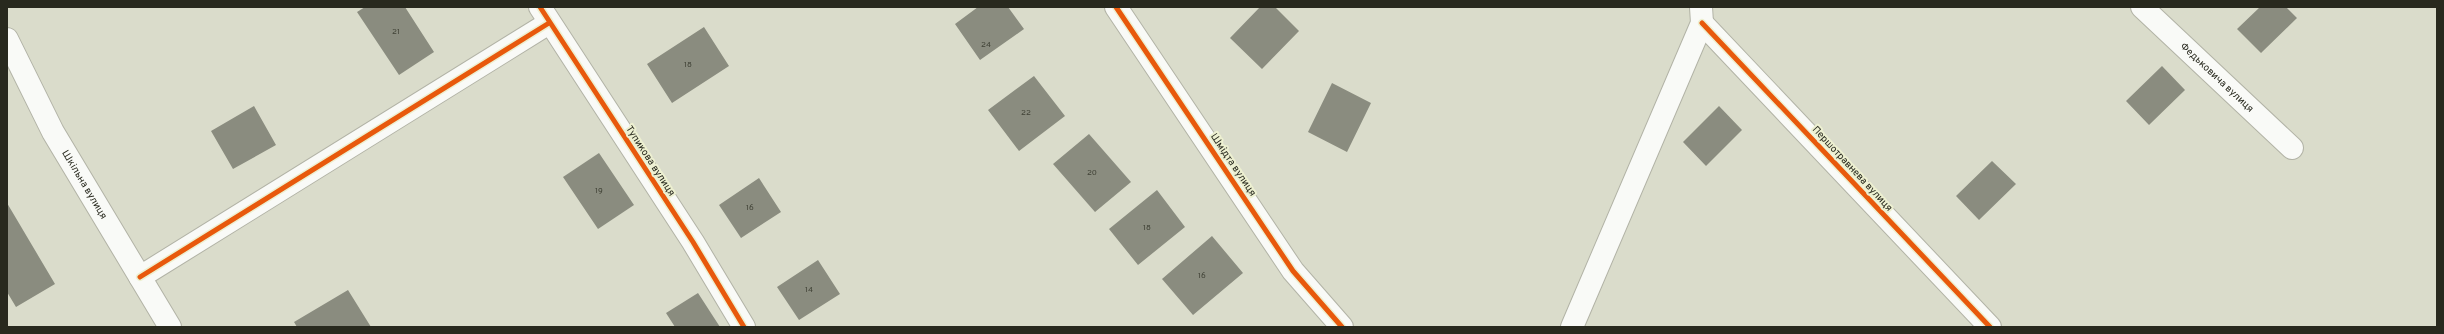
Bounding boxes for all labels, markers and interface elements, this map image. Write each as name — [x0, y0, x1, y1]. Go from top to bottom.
house number: 21 — [392, 27, 400, 37]
house number: 24 — [981, 40, 991, 50]
street label: Федьковича вулиця — [2178, 40, 2256, 115]
house number: 18 — [684, 60, 692, 70]
house number: 22 — [1021, 108, 1031, 118]
street label: Тупикова вулиця — [622, 123, 678, 199]
street label: Першотравнева вулиця — [1809, 124, 1895, 214]
street label: Шмідта вулиця — [1207, 131, 1259, 199]
street label: Шкільна вулиця — [59, 148, 110, 221]
house number: 20 — [1087, 168, 1097, 178]
house number: 19 — [595, 186, 603, 196]
house number: 16 — [746, 203, 754, 213]
house number: 18 — [1143, 223, 1151, 233]
house number: 16 — [1198, 271, 1206, 281]
house number: 14 — [805, 285, 813, 295]

